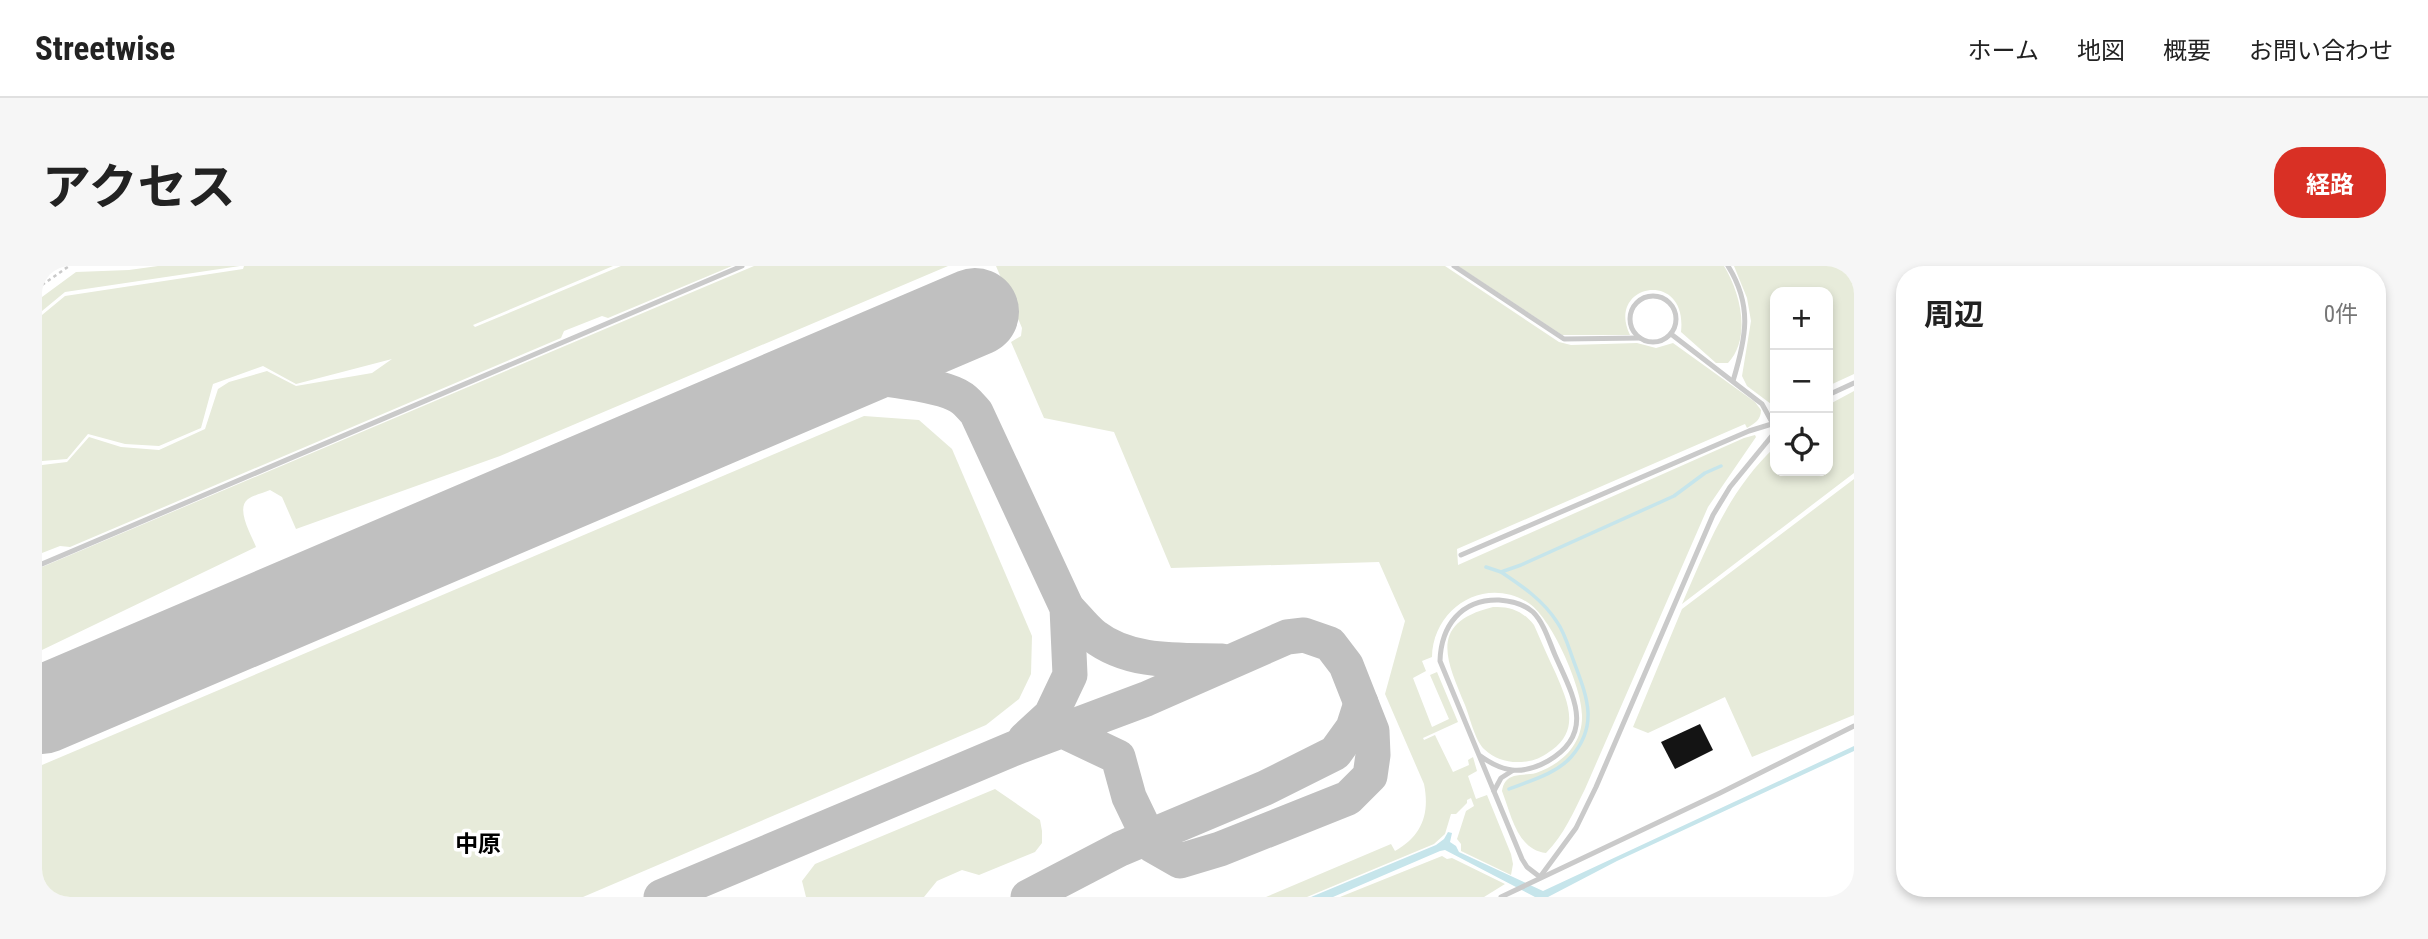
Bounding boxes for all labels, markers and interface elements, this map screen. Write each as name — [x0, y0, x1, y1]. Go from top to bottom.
text: Streetwise — [35, 29, 175, 68]
text: ホーム — [1968, 37, 2039, 65]
text: 地図 — [2077, 37, 2125, 65]
text: 概要 — [2163, 37, 2211, 65]
text: お問い合わせ — [2249, 37, 2393, 65]
button: 経路 — [2274, 147, 2386, 218]
text: アクセス — [42, 159, 236, 216]
map controls — [1770, 287, 1833, 476]
button: + — [1770, 287, 1833, 350]
text: 周辺 — [1924, 297, 1984, 332]
text: 0件 — [2324, 301, 2358, 328]
button: − — [1770, 350, 1833, 413]
button: locate — [1770, 413, 1833, 476]
district label: 中原 — [455, 831, 501, 858]

